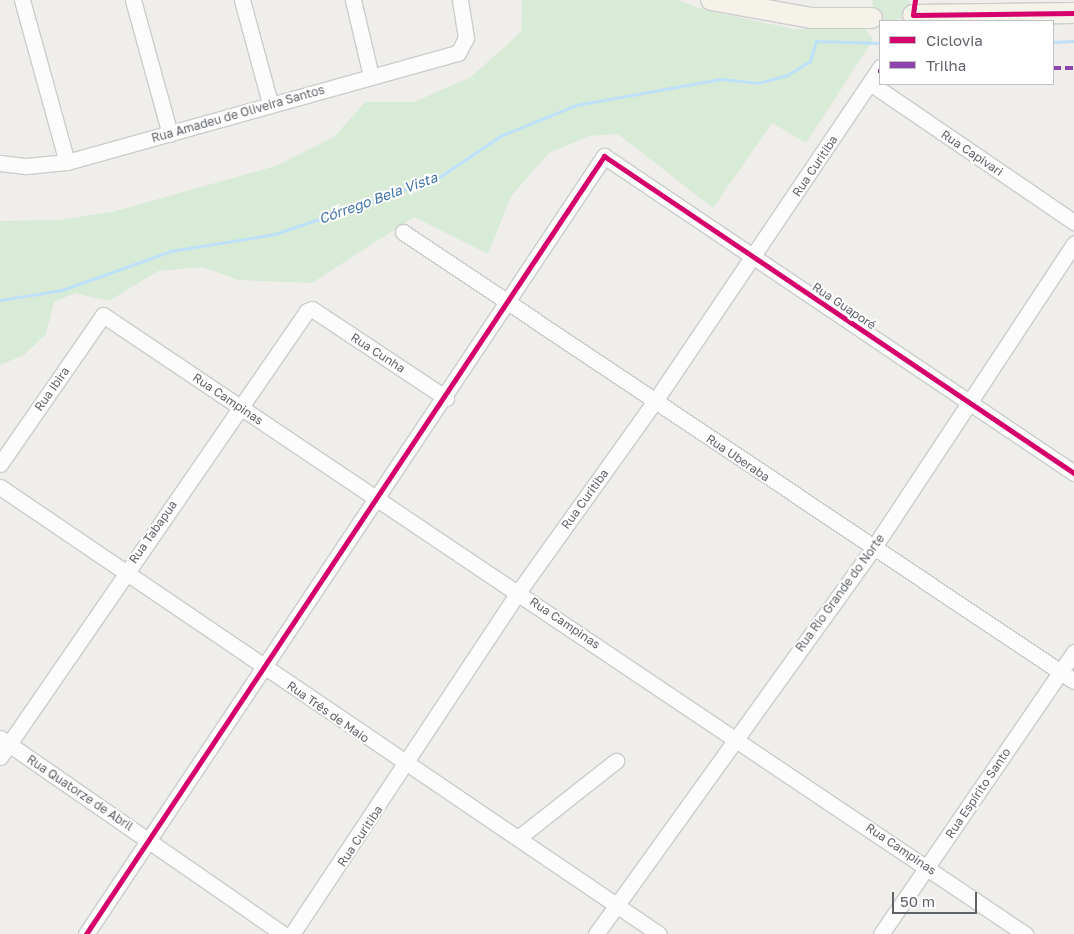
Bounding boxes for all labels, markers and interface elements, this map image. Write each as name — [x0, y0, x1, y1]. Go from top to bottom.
legend — [879, 20, 1054, 85]
text: Ciclovia — [926, 31, 983, 49]
text: Trilha — [926, 56, 966, 74]
street label: Rua Amadeu de Oliveira Santos — [150, 82, 326, 146]
street label: Rua Capivari — [938, 127, 1006, 179]
street label: Rua Curitiba — [789, 133, 841, 199]
water label: Córrego Bela Vista — [316, 169, 440, 227]
street label: Rua Guaporé — [809, 279, 879, 333]
street label: Rua Cunha — [348, 330, 408, 376]
street label: Rua Ibira — [32, 364, 72, 414]
street label: Rua Campinas — [190, 370, 266, 428]
street label: Rua Uberaba — [703, 431, 773, 485]
street label: Rua Curitiba — [558, 466, 612, 532]
street label: Rua Tabapua — [126, 498, 180, 566]
street label: Rua Rio Grande do Norte — [793, 531, 887, 655]
street label: Rua Campinas — [527, 594, 603, 652]
street label: Rua Três de Maio — [284, 678, 372, 746]
street label: Rua Espírito Santo — [942, 745, 1014, 841]
street label: Rua Quatorze de Abril — [24, 752, 136, 834]
street label: Rua Curitiba — [334, 803, 386, 869]
street label: Rua Campinas — [863, 820, 939, 878]
scale bar — [894, 882, 979, 914]
text: 50 m — [900, 892, 935, 910]

